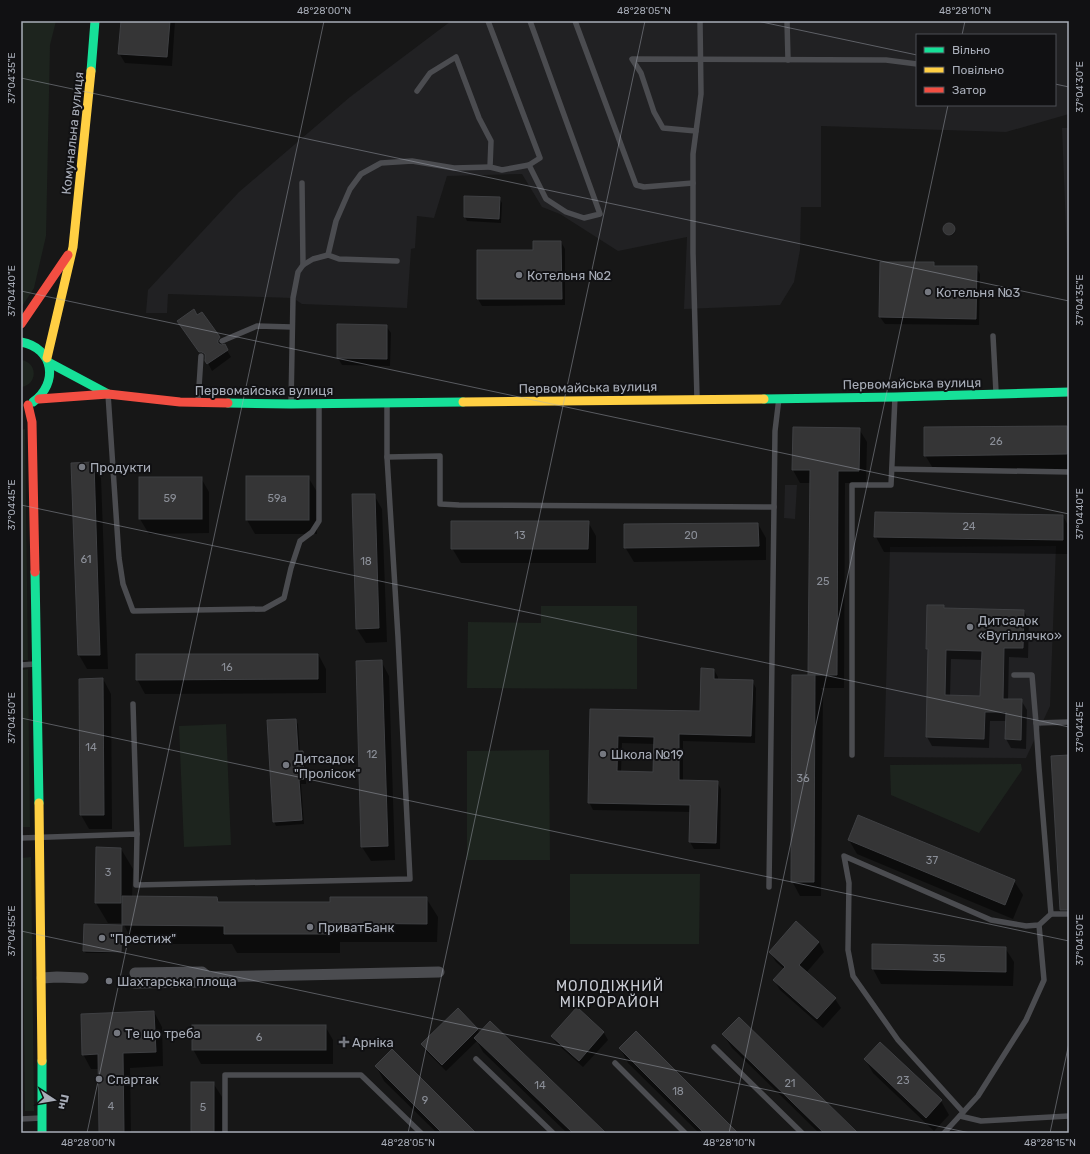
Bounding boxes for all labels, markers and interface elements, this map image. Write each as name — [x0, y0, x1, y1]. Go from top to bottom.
text: 48°28'00"N — [297, 5, 351, 17]
text: 48°28'05"N — [617, 5, 671, 17]
text: 48°28'10"N — [939, 5, 991, 17]
legend — [916, 34, 1056, 106]
text: Вільно — [952, 43, 990, 57]
text: 37°04'35"E — [6, 52, 18, 104]
text: 37°04'30"E — [1074, 61, 1086, 113]
text: Повільно — [952, 63, 1004, 77]
street label: Комунальна вулиця — [59, 71, 86, 195]
text: Затор — [952, 83, 986, 97]
text: 37°04'40"E — [6, 265, 18, 317]
place label: Котельня №2 — [527, 268, 611, 283]
marker: Котельня №2 — [514, 270, 524, 280]
text: 37°04'35"E — [1074, 274, 1086, 326]
place label: Котельня №3 — [936, 285, 1021, 300]
marker: Котельня №3 — [923, 287, 933, 297]
street label: Первомайська вулиця — [843, 375, 981, 392]
street label: Первомайська вулиця — [519, 379, 657, 396]
street label: Первомайська вулиця — [195, 383, 333, 398]
house number: 26 — [989, 435, 1003, 448]
place label: Продукти — [90, 460, 151, 475]
marker: Продукти — [77, 462, 87, 472]
text: 37°04'45"E — [6, 480, 18, 530]
text: 37°04'40"E — [1074, 488, 1086, 540]
house number: 59 — [163, 492, 177, 505]
house number: 59а — [267, 492, 287, 505]
house number: 24 — [962, 520, 976, 533]
house number: 13 — [514, 529, 526, 542]
house number: 20 — [684, 529, 698, 542]
house number: 61 — [80, 553, 92, 566]
house number: 18 — [360, 555, 372, 568]
house number: 25 — [817, 575, 830, 588]
place label: Дитсадок «Вугіллячко» — [978, 613, 1062, 643]
marker: Дитсадок «Вугіллячко» — [965, 622, 975, 632]
house number: 16 — [221, 661, 233, 674]
text: 37°04'50"E — [6, 692, 18, 744]
text: 37°04'45"E — [1074, 702, 1086, 752]
house number: 14 — [85, 741, 97, 754]
place label: Школа №19 — [611, 747, 684, 762]
house number: 12 — [366, 748, 378, 761]
marker: Школа №19 — [598, 749, 608, 759]
place label: Дитсадок "Пролісок" — [294, 751, 361, 781]
marker: Дитсадок "Пролісок" — [281, 760, 291, 770]
house number: 36 — [796, 772, 810, 785]
house number: 37 — [926, 854, 938, 867]
house number: 3 — [105, 866, 112, 879]
text: 37°04'55"E — [6, 905, 18, 957]
text: 37°04'50"E — [1074, 914, 1086, 966]
place label: ПриватБанк — [318, 920, 394, 935]
marker: ПриватБанк — [305, 922, 315, 932]
place label: "Престиж" — [110, 931, 176, 946]
marker: "Престиж" — [97, 933, 107, 943]
house number: 35 — [932, 952, 946, 965]
place label: Шахтарська площа — [117, 974, 237, 989]
marker: Шахтарська площа — [104, 976, 114, 986]
district label: МОЛОДІЖНИЙ МІКРОРАЙОН — [556, 977, 664, 1011]
place label: Те що треба — [125, 1026, 201, 1041]
marker: Те що треба — [112, 1028, 122, 1038]
house number: 6 — [256, 1031, 263, 1044]
place label: Арніка — [352, 1035, 394, 1050]
marker: Арніка — [339, 1037, 349, 1047]
place label: Спартак — [107, 1072, 159, 1087]
marker: Спартак — [94, 1074, 104, 1084]
house number: 23 — [896, 1074, 910, 1087]
house number: 21 — [784, 1077, 796, 1090]
house number: 14 — [534, 1079, 546, 1092]
north arrow — [34, 1080, 74, 1120]
house number: 18 — [672, 1085, 684, 1098]
text: Пн — [55, 1093, 71, 1111]
house number: 9 — [422, 1094, 428, 1107]
house number: 4 — [108, 1100, 115, 1113]
house number: 5 — [200, 1101, 207, 1114]
text: 48°28'00"N — [61, 1137, 115, 1149]
text: 48°28'05"N — [381, 1137, 435, 1149]
text: 48°28'10"N — [703, 1137, 755, 1149]
text: 48°28'15"N — [1024, 1137, 1076, 1149]

